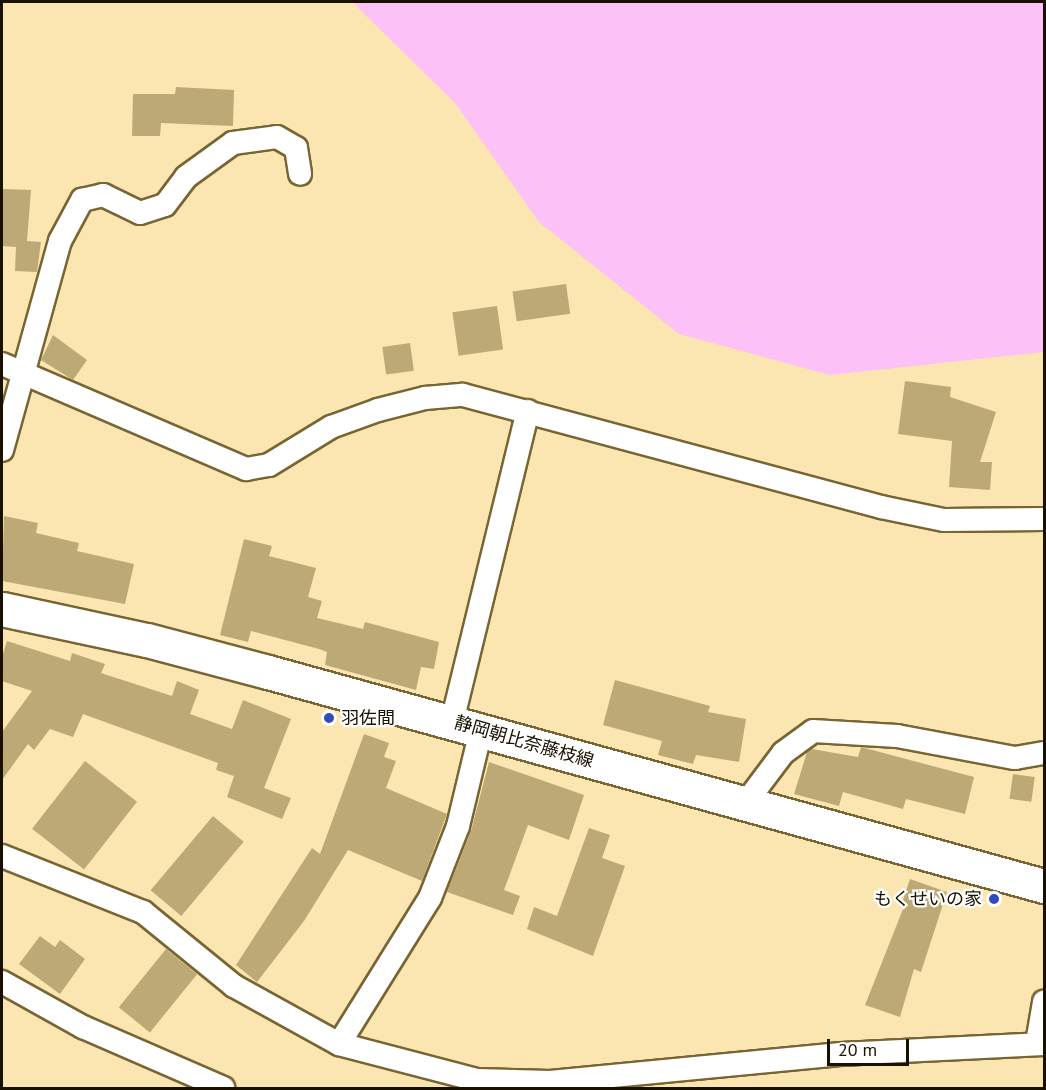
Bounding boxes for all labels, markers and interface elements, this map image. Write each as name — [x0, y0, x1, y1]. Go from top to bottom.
place label: 羽佐間 — [341, 707, 395, 729]
marker: 羽佐間 — [322, 711, 336, 725]
street label: 静岡朝比奈藤枝線 — [452, 712, 596, 772]
place label: もくせいの家 — [874, 888, 982, 910]
marker: もくせいの家 — [987, 892, 1001, 906]
scale bar — [830, 1027, 912, 1065]
text: 20 m — [838, 1038, 877, 1061]

